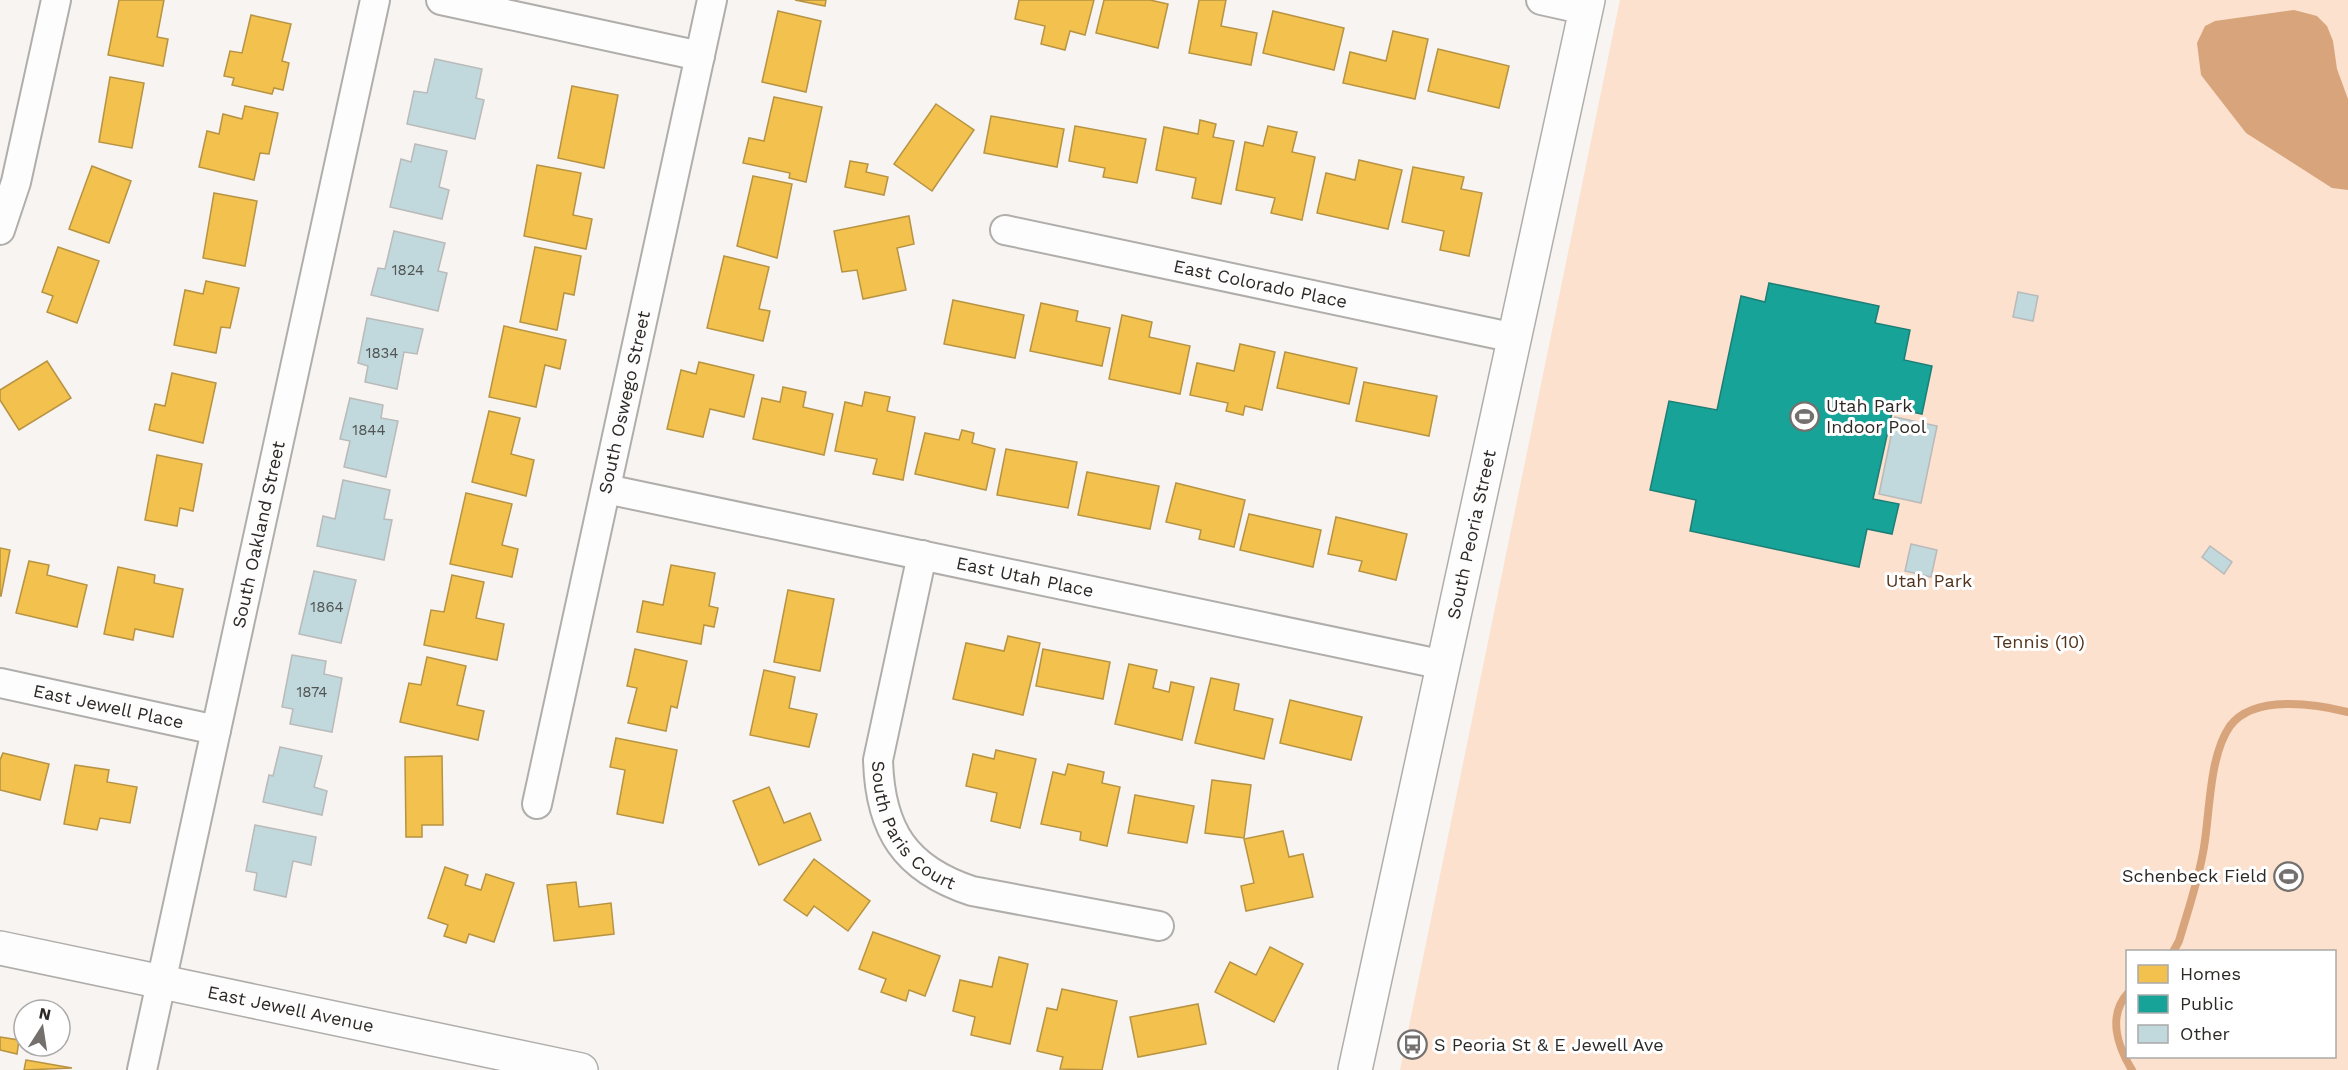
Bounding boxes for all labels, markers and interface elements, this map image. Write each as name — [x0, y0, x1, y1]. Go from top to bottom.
street label: East Colorado Place — [1172, 255, 1349, 312]
house number: 1824 — [392, 261, 424, 279]
street label: South Oswego Street — [594, 308, 654, 496]
house number: 1834 — [366, 344, 398, 362]
place label: Utah Park Indoor Pool — [1826, 395, 1927, 437]
sports icon: Utah Park Indoor Pool — [1789, 400, 1821, 432]
house number: 1844 — [352, 421, 386, 439]
street label: South Oakland Street — [228, 439, 289, 630]
street label: South Peoria Street — [1442, 447, 1500, 621]
street label: East Utah Place — [954, 552, 1096, 601]
park label: Utah Park — [1886, 570, 1972, 591]
house number: 1864 — [310, 598, 344, 616]
park label: Tennis (10) — [1993, 631, 2085, 652]
street label: East Jewell Place — [31, 680, 186, 733]
house number: 1874 — [296, 683, 328, 701]
street label: South Paris Court — [868, 760, 959, 894]
sports icon: Schenbeck Field — [2272, 860, 2304, 892]
place label: Schenbeck Field — [2122, 865, 2267, 886]
legend — [2126, 950, 2336, 1058]
text: Homes — [2180, 963, 2241, 984]
street label: East Jewell Avenue — [206, 981, 376, 1036]
text: Public — [2180, 993, 2234, 1014]
north arrow — [12, 998, 72, 1058]
text: N — [37, 1003, 53, 1024]
text: Other — [2180, 1023, 2230, 1044]
bus stop icon: S Peoria St & E Jewell Ave — [1397, 1029, 1429, 1061]
place label: S Peoria St & E Jewell Ave — [1434, 1034, 1664, 1055]

